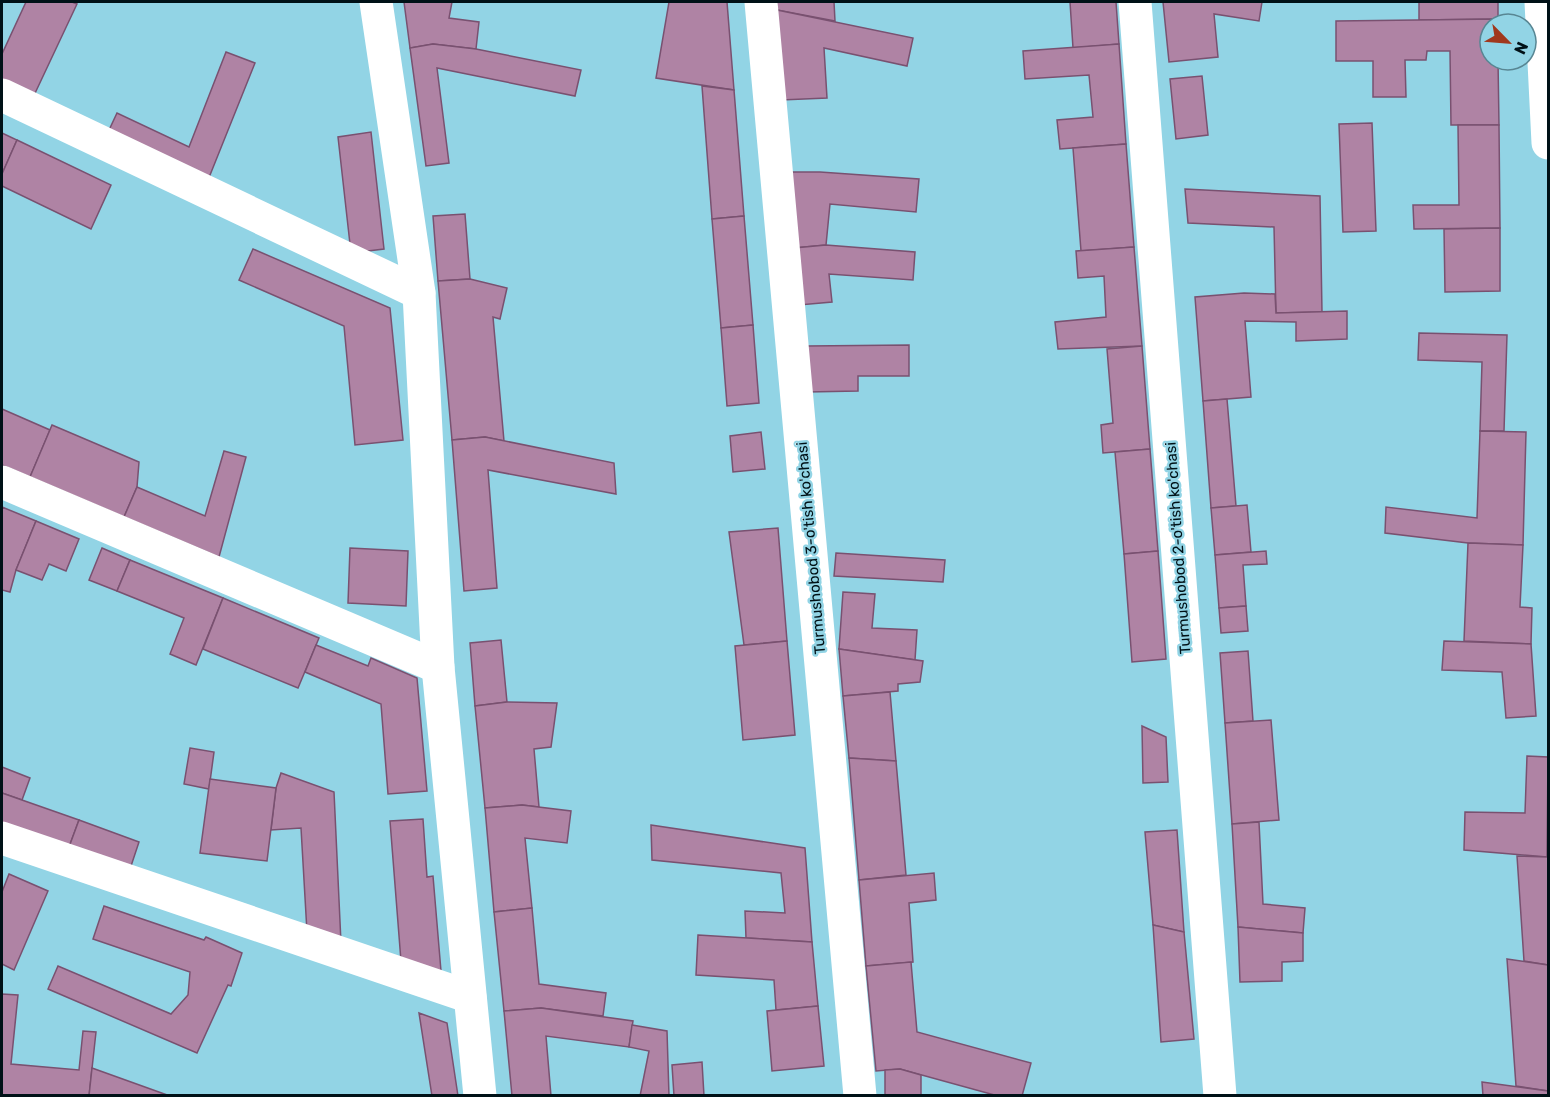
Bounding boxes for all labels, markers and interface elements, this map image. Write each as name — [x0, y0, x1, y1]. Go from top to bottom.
north arrow — [1478, 12, 1538, 72]
text: N — [1510, 39, 1532, 57]
street label: Turmushobod 3-o'tish ko'chasi — [793, 441, 829, 655]
street label: Turmushobod 2-o'tish ko'chasi — [1162, 441, 1194, 655]

